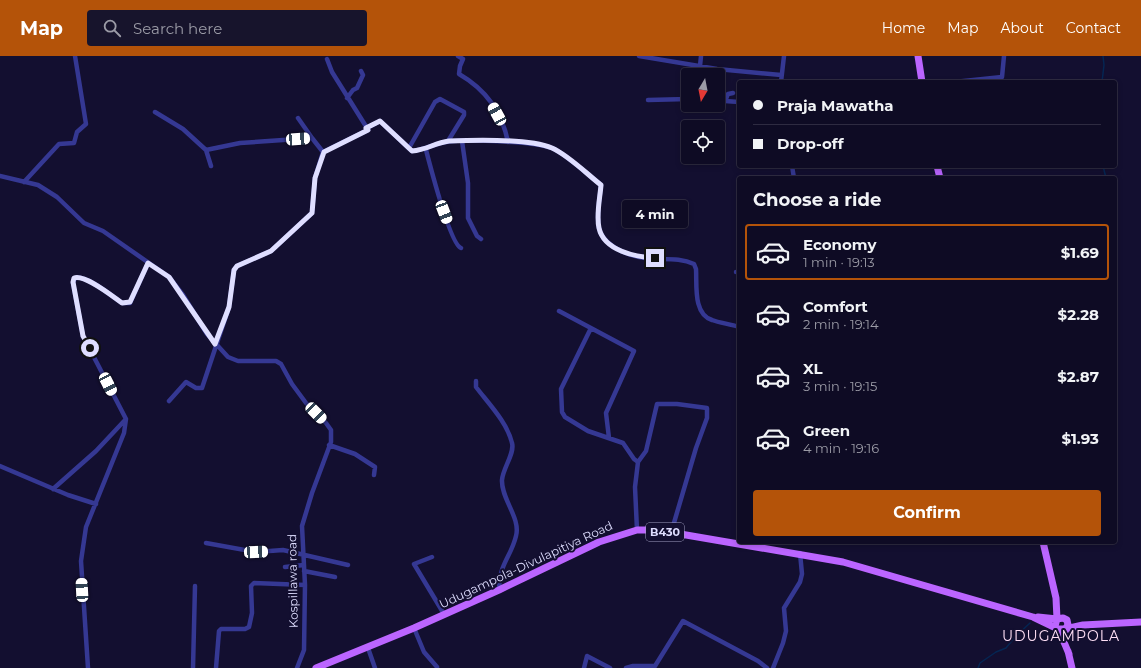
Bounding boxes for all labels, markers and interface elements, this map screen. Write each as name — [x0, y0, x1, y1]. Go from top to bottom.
search box — [87, 10, 367, 46]
text: Map — [20, 17, 63, 40]
icon: search — [101, 17, 123, 39]
text: Search here — [133, 19, 222, 38]
text: Home — [882, 19, 925, 37]
text: Map — [947, 19, 978, 37]
text: About — [1000, 19, 1044, 37]
text: Contact — [1066, 19, 1121, 37]
north arrow — [681, 68, 725, 112]
map controls — [681, 68, 725, 164]
text: Praja Mawatha — [777, 96, 894, 115]
car — [486, 101, 508, 127]
button: locate — [681, 120, 725, 164]
car — [286, 132, 310, 146]
text: Drop-off — [777, 134, 844, 153]
text: Choose a ride — [753, 189, 881, 211]
car — [434, 199, 454, 225]
callout: 4 min — [622, 200, 688, 228]
text: 4 min — [635, 206, 675, 222]
icon: car — [755, 234, 791, 270]
text: Economy — [803, 235, 876, 254]
text: $1.69 — [1061, 243, 1099, 262]
route end — [646, 249, 664, 267]
text: 1 min · 19:13 — [803, 254, 875, 270]
icon: car — [755, 296, 791, 332]
text: Comfort — [803, 297, 868, 316]
text: $2.28 — [1058, 305, 1099, 324]
text: 2 min · 19:14 — [803, 316, 879, 332]
route start — [81, 339, 99, 357]
icon: car — [755, 358, 791, 394]
text: XL — [803, 359, 822, 378]
text: $2.87 — [1057, 367, 1099, 386]
car — [97, 371, 119, 397]
text: 3 min · 19:15 — [803, 378, 877, 394]
car — [303, 400, 329, 426]
icon: car — [755, 420, 791, 456]
text: Green — [803, 421, 850, 440]
text: $1.93 — [1061, 429, 1099, 448]
text: 4 min · 19:16 — [803, 440, 879, 456]
button: Confirm — [753, 490, 1101, 536]
street label: Udugampola-Divulapitiya Road — [437, 518, 615, 611]
road number: B430 — [646, 523, 684, 541]
street label: Kospillawa road — [284, 534, 301, 628]
car — [244, 545, 268, 559]
car — [75, 578, 89, 602]
district label: UDUGAMPOLA — [1002, 627, 1120, 645]

